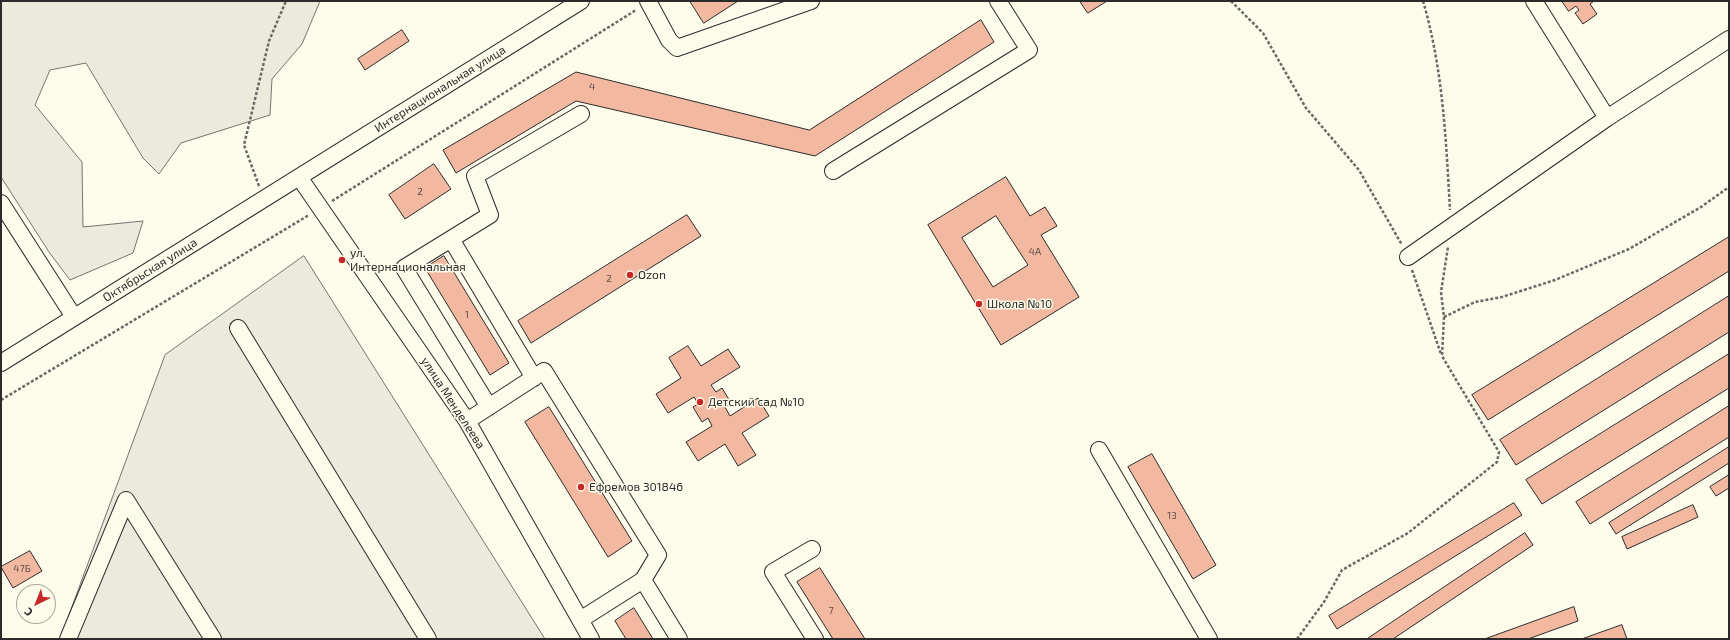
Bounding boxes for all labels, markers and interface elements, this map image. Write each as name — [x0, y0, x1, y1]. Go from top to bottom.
street label: Интернациональная улица — [372, 43, 508, 135]
house number: 4 — [589, 81, 595, 93]
house number: 2 — [417, 186, 423, 198]
street label: Октябрьская улица — [100, 235, 200, 305]
place label: ул. Интернациональная — [350, 246, 466, 274]
house number: 4А — [1029, 246, 1041, 258]
marker: ул. Интернациональная — [337, 255, 347, 265]
place label: Ozon — [638, 268, 666, 282]
marker: Ozon — [625, 270, 635, 280]
house number: 2 — [606, 273, 612, 285]
place label: Школа №10 — [987, 297, 1052, 311]
marker: Школа №10 — [974, 299, 984, 309]
house number: 1 — [465, 309, 469, 321]
street label: улица Менделеева — [418, 354, 488, 452]
place label: Детский сад №10 — [708, 395, 805, 409]
marker: Детский сад №10 — [695, 397, 705, 407]
place label: Ефремов 301846 — [589, 480, 683, 494]
marker: Ефремов 301846 — [576, 482, 586, 492]
house number: 13 — [1167, 510, 1177, 522]
house number: 47Б — [13, 563, 31, 575]
north arrow — [16, 584, 56, 624]
text: С — [21, 605, 35, 619]
house number: 7 — [828, 605, 834, 617]

